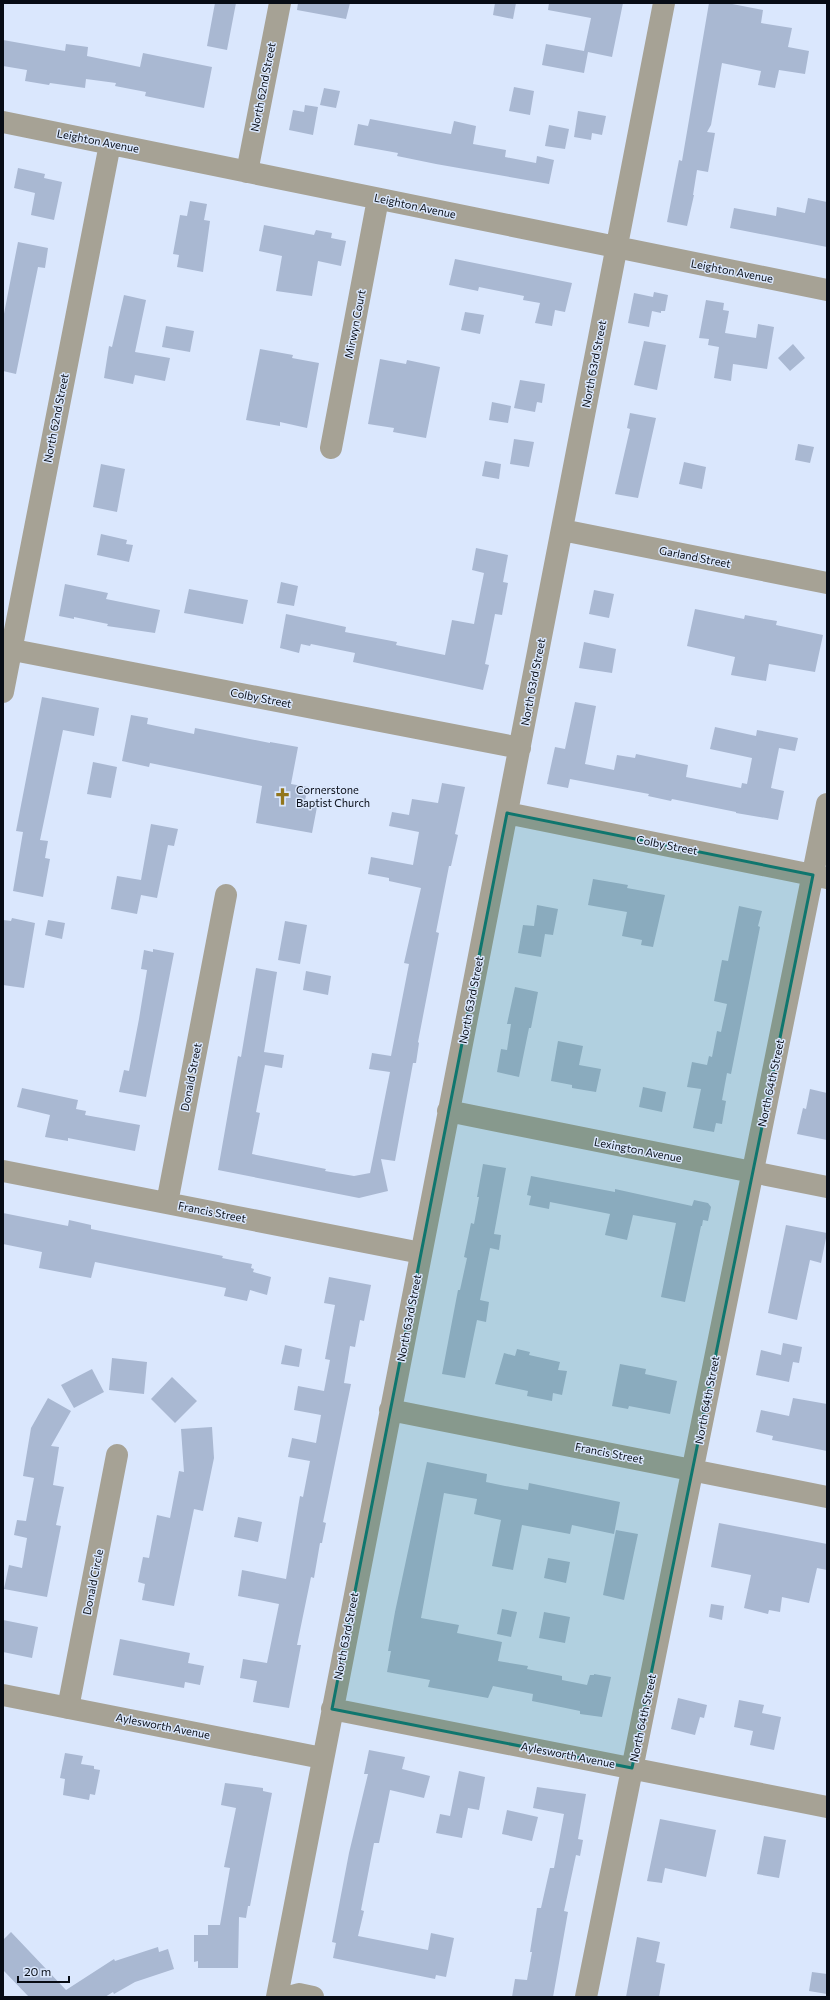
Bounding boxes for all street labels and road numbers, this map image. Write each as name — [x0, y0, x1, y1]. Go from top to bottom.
street label: North 62nd Street — [247, 41, 278, 133]
street label: Leighton Avenue — [56, 126, 140, 155]
street label: Leighton Avenue — [373, 190, 457, 221]
street label: Leighton Avenue — [690, 256, 774, 285]
street label: Mirwyn Court — [341, 288, 368, 359]
street label: North 63rd Street — [579, 319, 608, 409]
street label: North 62nd Street — [40, 372, 71, 464]
street label: Garland Street — [658, 543, 732, 570]
street label: North 63rd Street — [518, 637, 547, 727]
street label: Colby Street — [229, 685, 293, 710]
street label: Colby Street — [635, 832, 699, 857]
street label: North 63rd Street — [456, 955, 485, 1045]
street label: North 64th Street — [755, 1037, 786, 1128]
street label: Donald Street — [178, 1041, 204, 1112]
street label: Lexington Avenue — [593, 1135, 683, 1164]
street label: Francis Street — [177, 1199, 248, 1225]
street label: North 63rd Street — [394, 1273, 423, 1363]
street label: North 64th Street — [692, 1354, 722, 1445]
street label: Francis Street — [574, 1440, 645, 1466]
street label: Donald Circle — [80, 1548, 105, 1616]
street label: North 63rd Street — [331, 1591, 360, 1681]
street label: North 64th Street — [627, 1672, 658, 1763]
street label: Aylesworth Avenue — [115, 1710, 211, 1741]
street label: Aylesworth Avenue — [520, 1739, 616, 1770]

